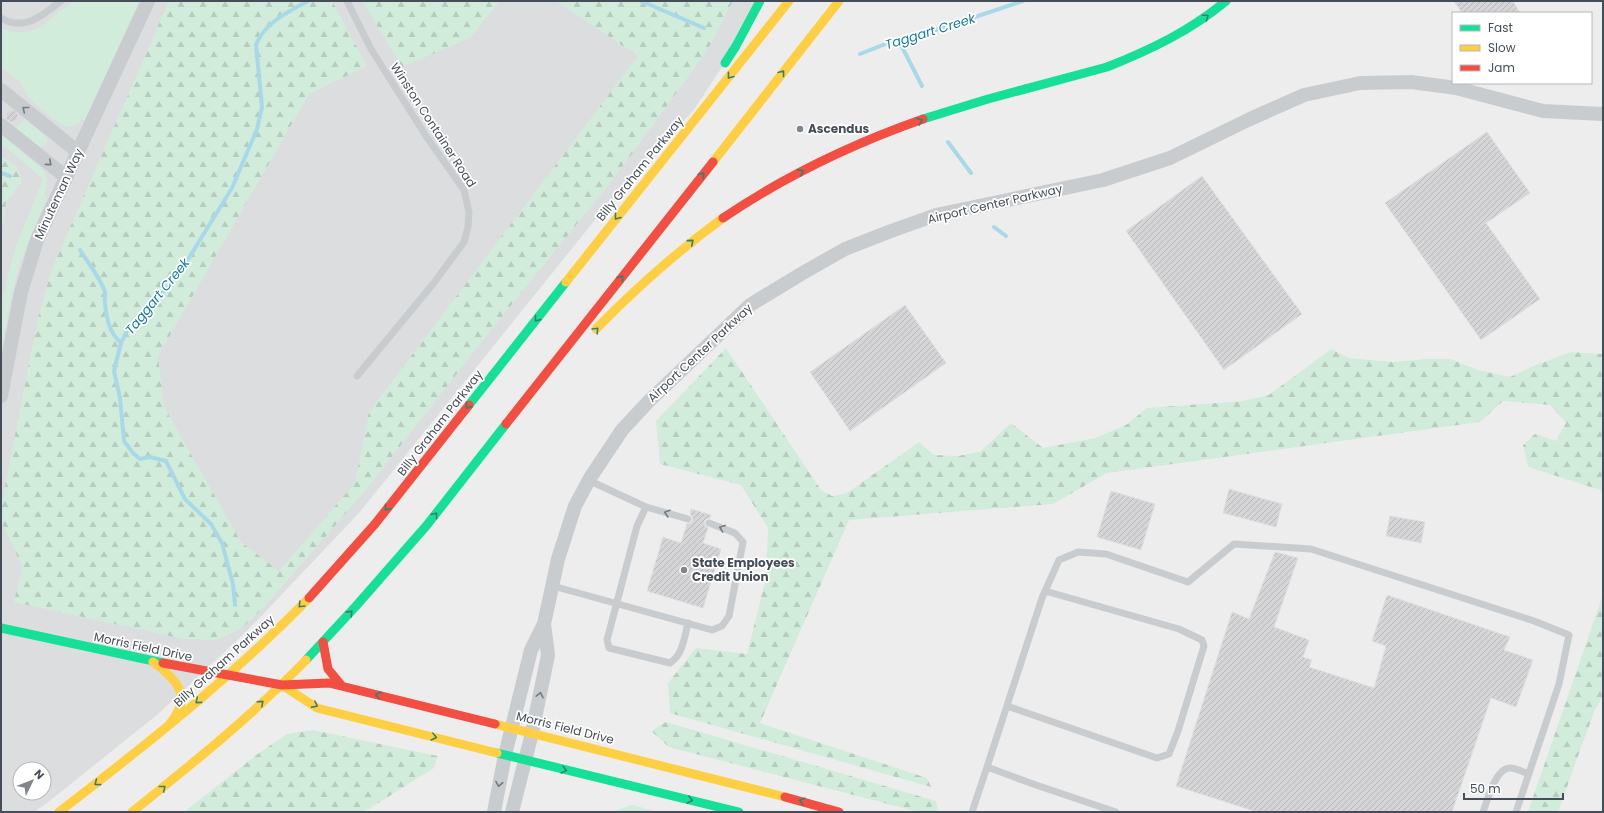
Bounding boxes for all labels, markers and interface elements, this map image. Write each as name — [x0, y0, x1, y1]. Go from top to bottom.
water label: Taggart Creek — [883, 8, 979, 54]
legend — [1452, 12, 1592, 84]
one-way arrow — [1202, 14, 1209, 22]
text: Fast — [1488, 19, 1513, 36]
text: Slow — [1488, 39, 1516, 56]
street label: Winston Container Road — [387, 59, 480, 190]
text: Jam — [1488, 59, 1515, 76]
one-way arrow — [728, 71, 735, 78]
one-way arrow — [777, 71, 784, 78]
one-way arrow — [22, 107, 29, 114]
street label: Billy Graham Parkway — [592, 113, 687, 225]
one-way arrow — [916, 117, 923, 125]
place label: Ascendus — [808, 120, 870, 137]
marker: Ascendus — [795, 124, 805, 134]
street label: Minuteman Way — [30, 145, 87, 242]
one-way arrow — [44, 158, 51, 165]
one-way arrow — [797, 169, 804, 177]
one-way arrow — [697, 173, 704, 180]
street label: Airport Center Parkway — [926, 180, 1064, 227]
one-way arrow — [615, 212, 622, 219]
one-way arrow — [687, 239, 694, 246]
water label: Taggart Creek — [121, 253, 195, 339]
one-way arrow — [617, 275, 624, 282]
street label: Airport Center Parkway — [644, 299, 756, 406]
one-way arrow — [534, 315, 541, 322]
one-way arrow — [591, 327, 599, 334]
street label: Billy Graham Parkway — [393, 366, 486, 479]
one-way arrow — [466, 402, 473, 409]
one-way arrow — [385, 504, 392, 511]
one-way arrow — [664, 509, 671, 518]
one-way arrow — [430, 512, 437, 519]
one-way arrow — [718, 524, 725, 533]
place label: State Employees Credit Union — [692, 554, 795, 585]
marker: State Employees Credit Union — [679, 565, 689, 575]
one-way arrow — [298, 600, 306, 608]
one-way arrow — [345, 610, 352, 618]
street label: Billy Graham Parkway — [170, 611, 278, 710]
street label: Morris Field Drive — [92, 628, 194, 665]
one-way arrow — [375, 691, 381, 699]
one-way arrow — [535, 691, 544, 698]
one-way arrow — [195, 697, 203, 704]
one-way arrow — [257, 701, 264, 708]
one-way arrow — [311, 701, 318, 708]
street label: Morris Field Drive — [514, 707, 616, 748]
one-way arrow — [431, 733, 437, 741]
north arrow — [12, 761, 52, 801]
one-way arrow — [561, 765, 567, 773]
text: N — [31, 766, 48, 783]
scale bar — [1464, 775, 1563, 801]
one-way arrow — [94, 778, 101, 785]
text: 50 m — [1470, 780, 1501, 797]
one-way arrow — [496, 781, 504, 787]
one-way arrow — [158, 785, 165, 792]
one-way arrow — [687, 796, 693, 804]
one-way arrow — [799, 797, 806, 806]

